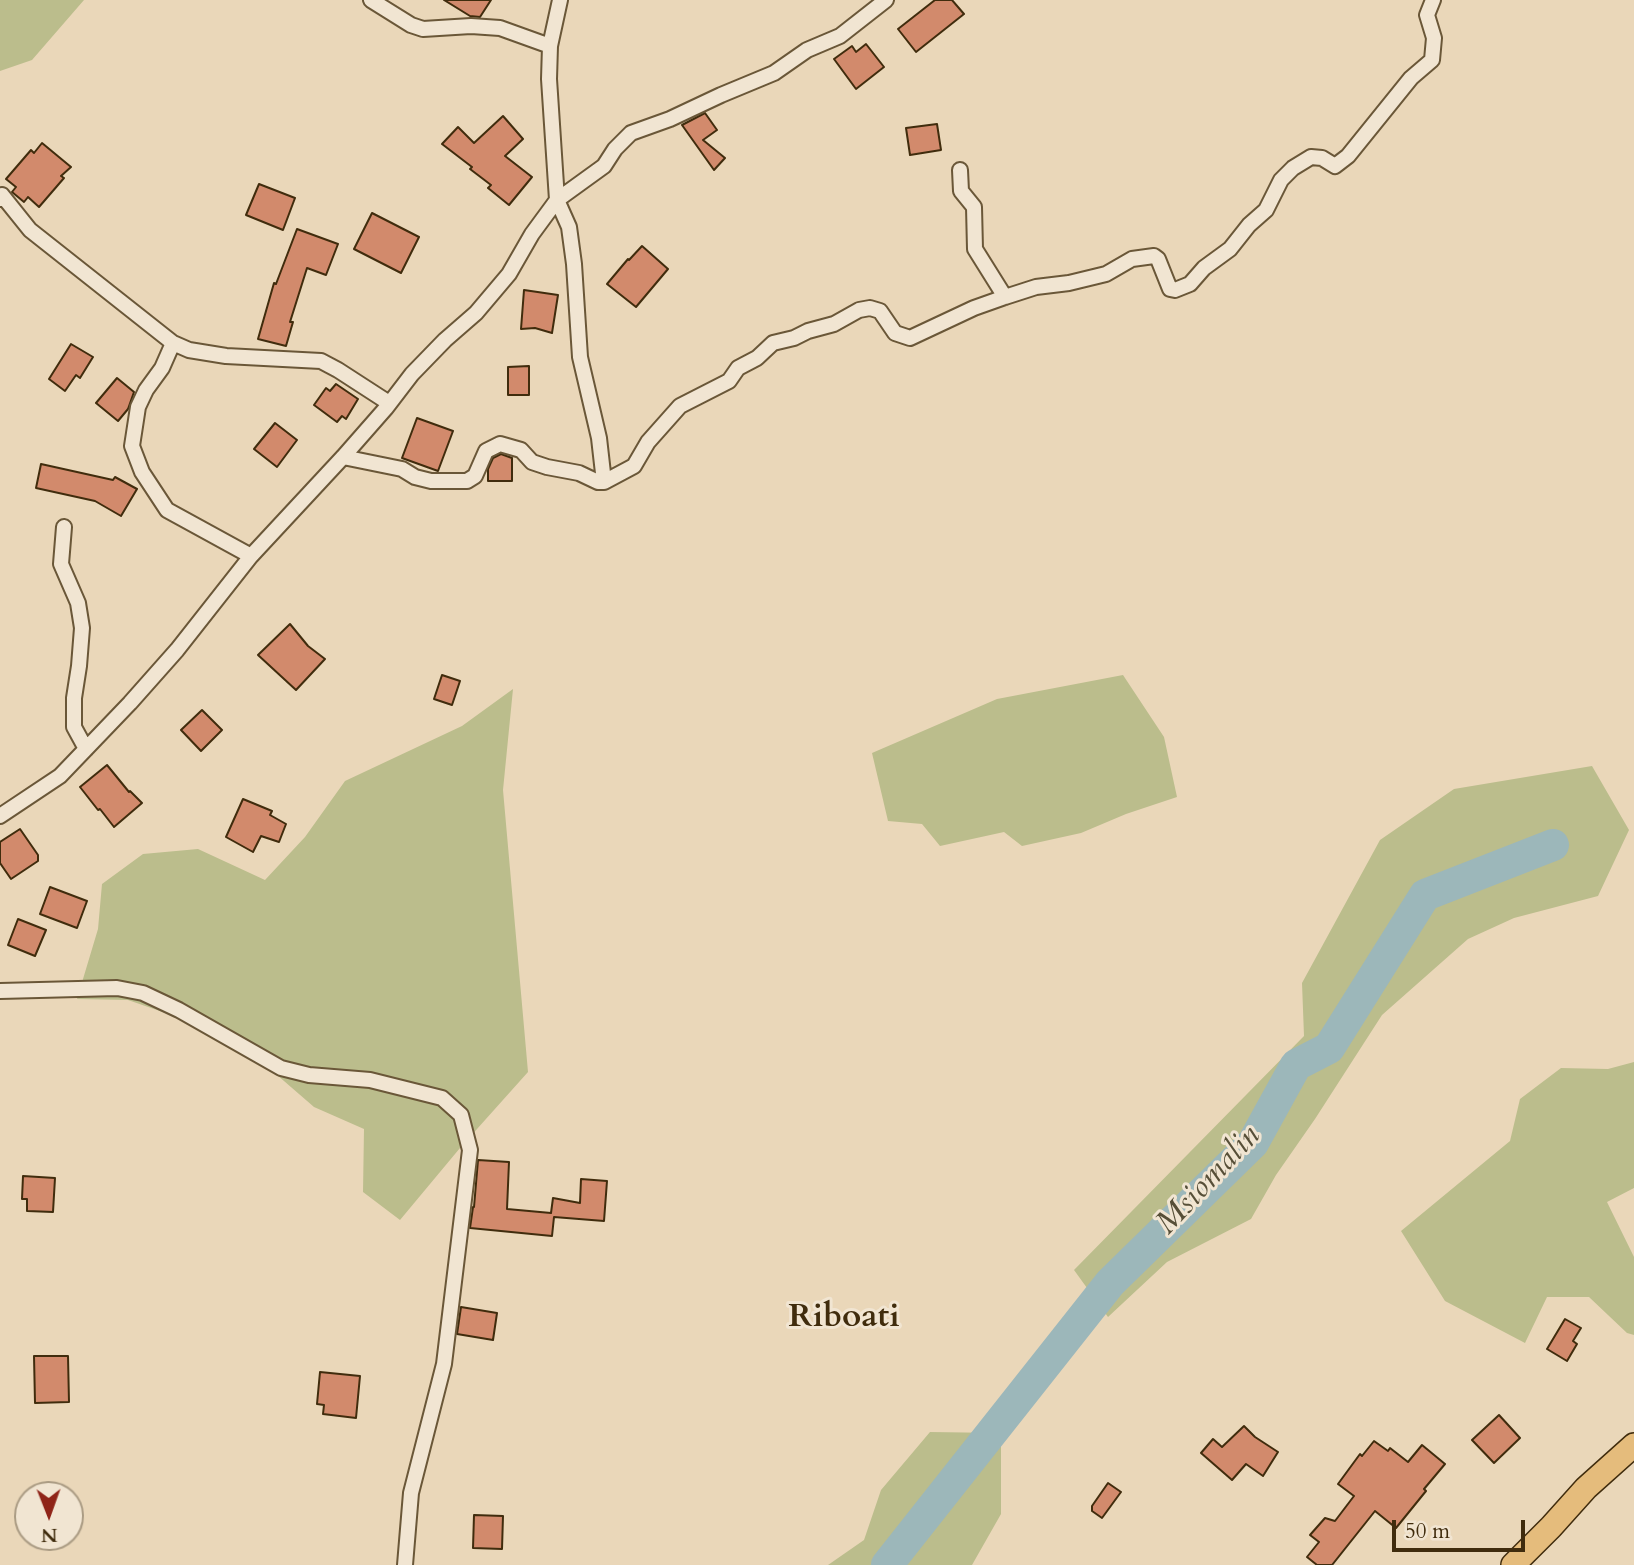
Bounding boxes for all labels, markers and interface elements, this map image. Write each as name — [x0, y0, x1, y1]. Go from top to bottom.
water label: Msiomalin — [1149, 1118, 1269, 1244]
district label: Riboati — [788, 1298, 900, 1338]
north arrow — [14, 1481, 84, 1551]
scale bar — [1396, 1506, 1529, 1550]
text: 50 m — [1405, 1517, 1450, 1546]
text: N — [41, 1522, 58, 1548]

